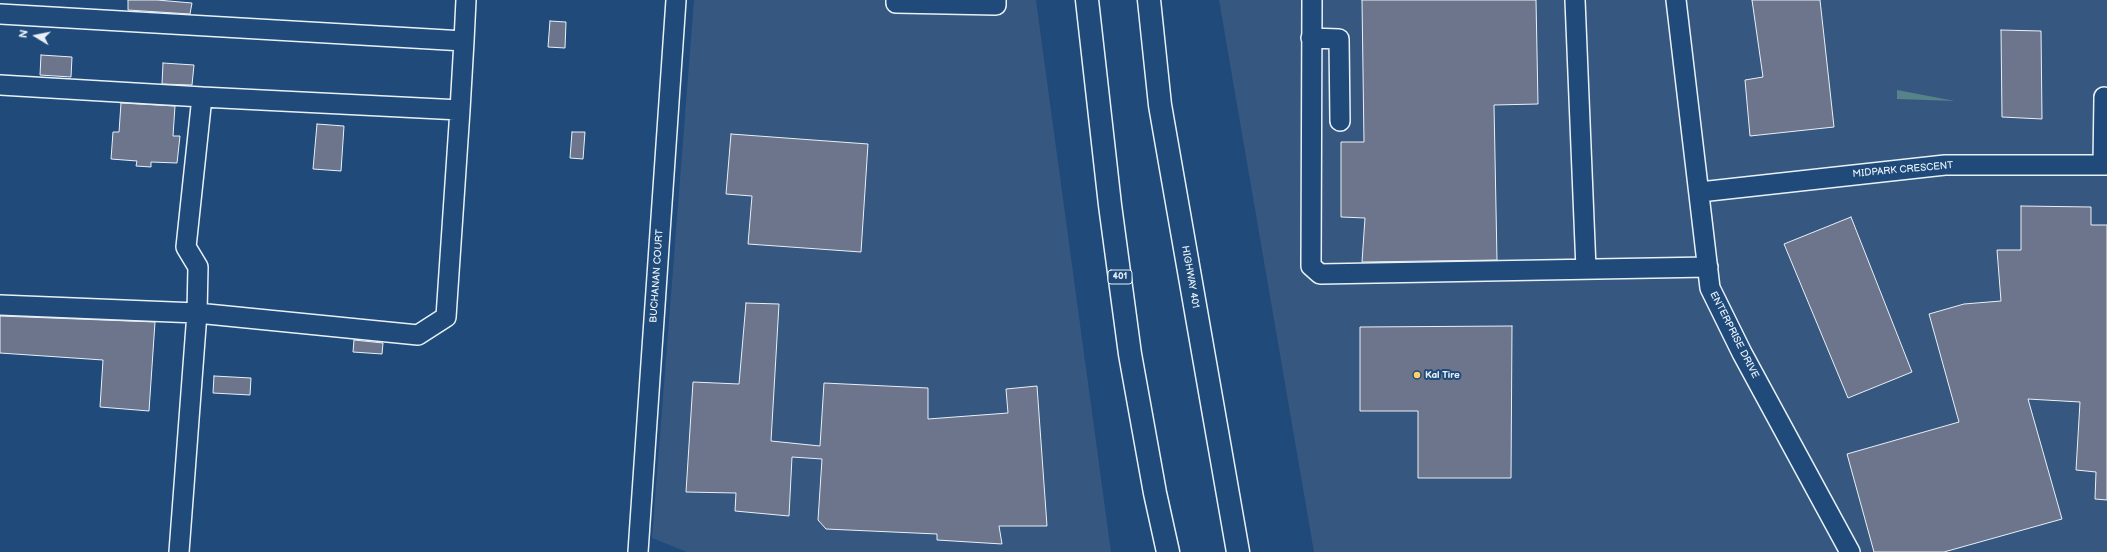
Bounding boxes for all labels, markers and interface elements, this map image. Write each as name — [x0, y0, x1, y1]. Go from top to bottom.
north arrow — [16, 16, 56, 56]
text: N — [17, 29, 31, 39]
street label: MIDPARK CRESCENT — [1852, 160, 1954, 180]
street label: BUCHANAN COURT — [648, 229, 666, 323]
street label: HIGHWAY 401 — [1179, 245, 1201, 309]
road number: 401 — [1108, 270, 1132, 284]
street label: ENTERPRISE DRIVE — [1707, 290, 1761, 380]
place label: Kal Tire — [1425, 369, 1460, 381]
marker: Kal Tire — [1412, 370, 1422, 380]

